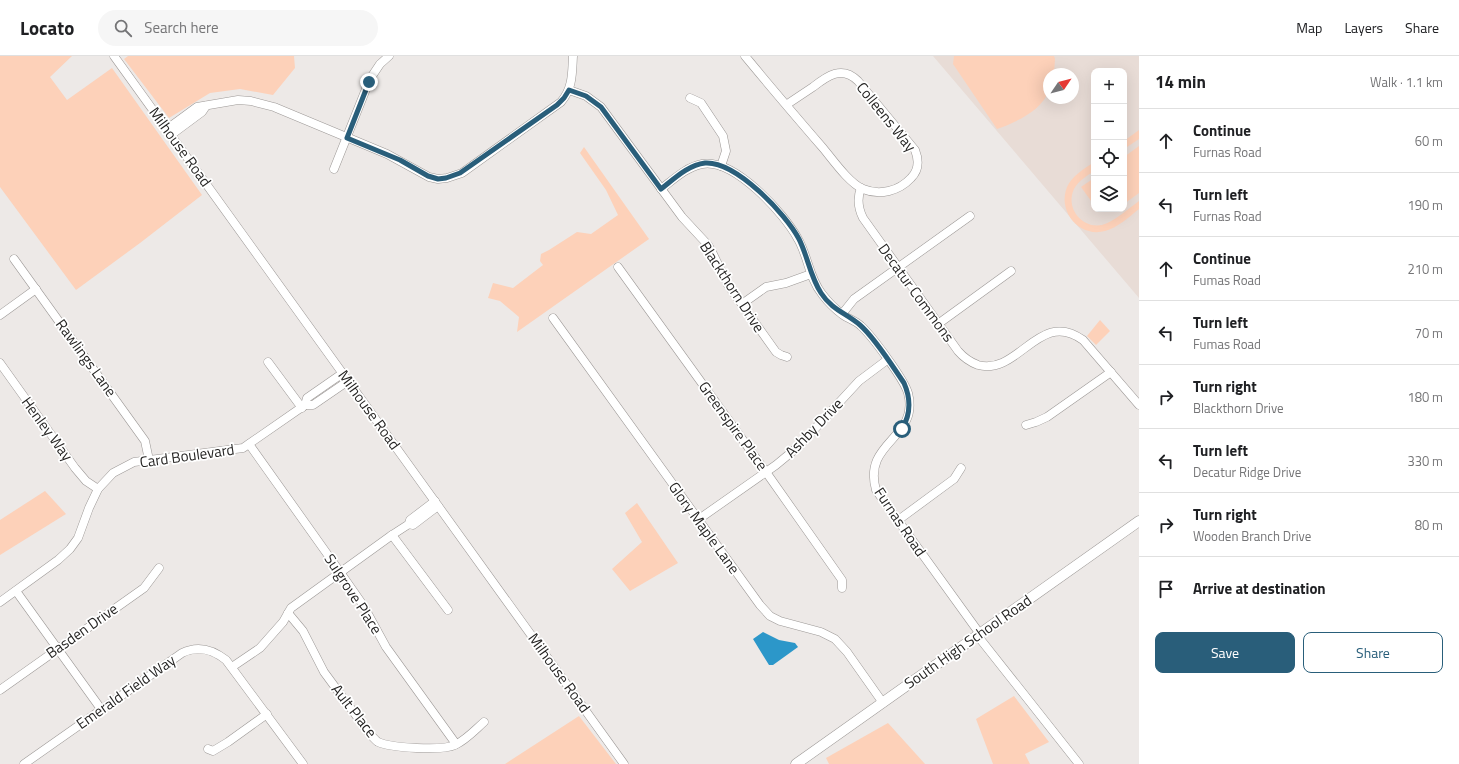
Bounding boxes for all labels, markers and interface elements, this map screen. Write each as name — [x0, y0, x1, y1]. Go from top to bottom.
search box — [98, 10, 378, 46]
text: Locato — [20, 13, 74, 42]
text: Search here — [144, 16, 219, 39]
icon: search — [112, 17, 134, 39]
text: Map — [1296, 17, 1322, 38]
text: Layers — [1344, 17, 1383, 38]
text: Share — [1405, 17, 1439, 38]
north arrow — [1043, 68, 1079, 104]
map controls — [1091, 68, 1127, 212]
button: + — [1091, 68, 1127, 104]
text: 14 min — [1155, 69, 1206, 95]
text: Walk · 1.1 km — [1370, 72, 1443, 92]
route end — [360, 73, 378, 91]
street label: Colleens Way — [851, 77, 922, 157]
street label: Milhouse Road — [144, 102, 217, 191]
button: − — [1091, 104, 1127, 140]
text: Continue — [1193, 119, 1251, 142]
icon: ahead — [1155, 130, 1177, 152]
text: 60 m — [1415, 131, 1443, 151]
button: locate — [1091, 140, 1127, 176]
text: Furnas Road — [1193, 142, 1262, 162]
button: layers — [1091, 176, 1127, 212]
text: Turn left — [1193, 183, 1248, 206]
icon: left — [1155, 194, 1177, 216]
text: 190 m — [1407, 195, 1443, 215]
text: Furnas Road — [1193, 206, 1262, 226]
street label: Blackthorn Drive — [694, 237, 771, 337]
street label: Decatur Commons — [873, 239, 960, 347]
text: Continue — [1193, 247, 1251, 270]
icon: ahead — [1155, 258, 1177, 280]
text: 210 m — [1407, 259, 1443, 279]
text: Fumas Road — [1193, 270, 1261, 290]
text: Turn left — [1193, 311, 1248, 334]
street label: Rawlings Lane — [50, 314, 123, 401]
icon: left — [1155, 322, 1177, 344]
text: 70 m — [1415, 323, 1443, 343]
text: Fumas Road — [1193, 334, 1261, 354]
street label: Milhouse Road — [333, 365, 406, 454]
text: Turn right — [1193, 375, 1257, 398]
street label: Greenspire Place — [693, 376, 774, 475]
icon: right — [1155, 386, 1177, 408]
text: 180 m — [1407, 387, 1443, 407]
street label: Henley Way — [16, 392, 79, 466]
street label: Ashby Drive — [779, 393, 848, 463]
text: Blackthorn Drive — [1193, 398, 1284, 418]
route start — [893, 420, 911, 438]
street label: Card Boulevard — [138, 437, 236, 474]
text: Turn left — [1193, 439, 1248, 462]
icon: left — [1155, 450, 1177, 472]
text: 330 m — [1407, 451, 1443, 471]
text: Decatur Ridge Drive — [1193, 462, 1301, 482]
street label: Glory Maple Lane — [663, 477, 746, 579]
street label: Furnas Road — [869, 482, 932, 561]
text: Turn right — [1193, 503, 1257, 526]
icon: right — [1155, 514, 1177, 536]
text: 80 m — [1415, 515, 1443, 535]
text: Wooden Branch Drive — [1193, 526, 1311, 546]
street label: Sulgrove Place — [319, 549, 388, 639]
text: Arrive at destination — [1193, 577, 1326, 600]
icon: arrive — [1155, 578, 1177, 600]
street label: South High School Road — [899, 589, 1036, 694]
street label: Basden Drive — [41, 597, 122, 664]
street label: Milhouse Road — [523, 628, 596, 717]
button: Save — [1155, 632, 1295, 673]
button: Share — [1303, 632, 1443, 673]
street label: Emerald Field Way — [71, 649, 180, 735]
street label: Ault Place — [326, 679, 383, 743]

